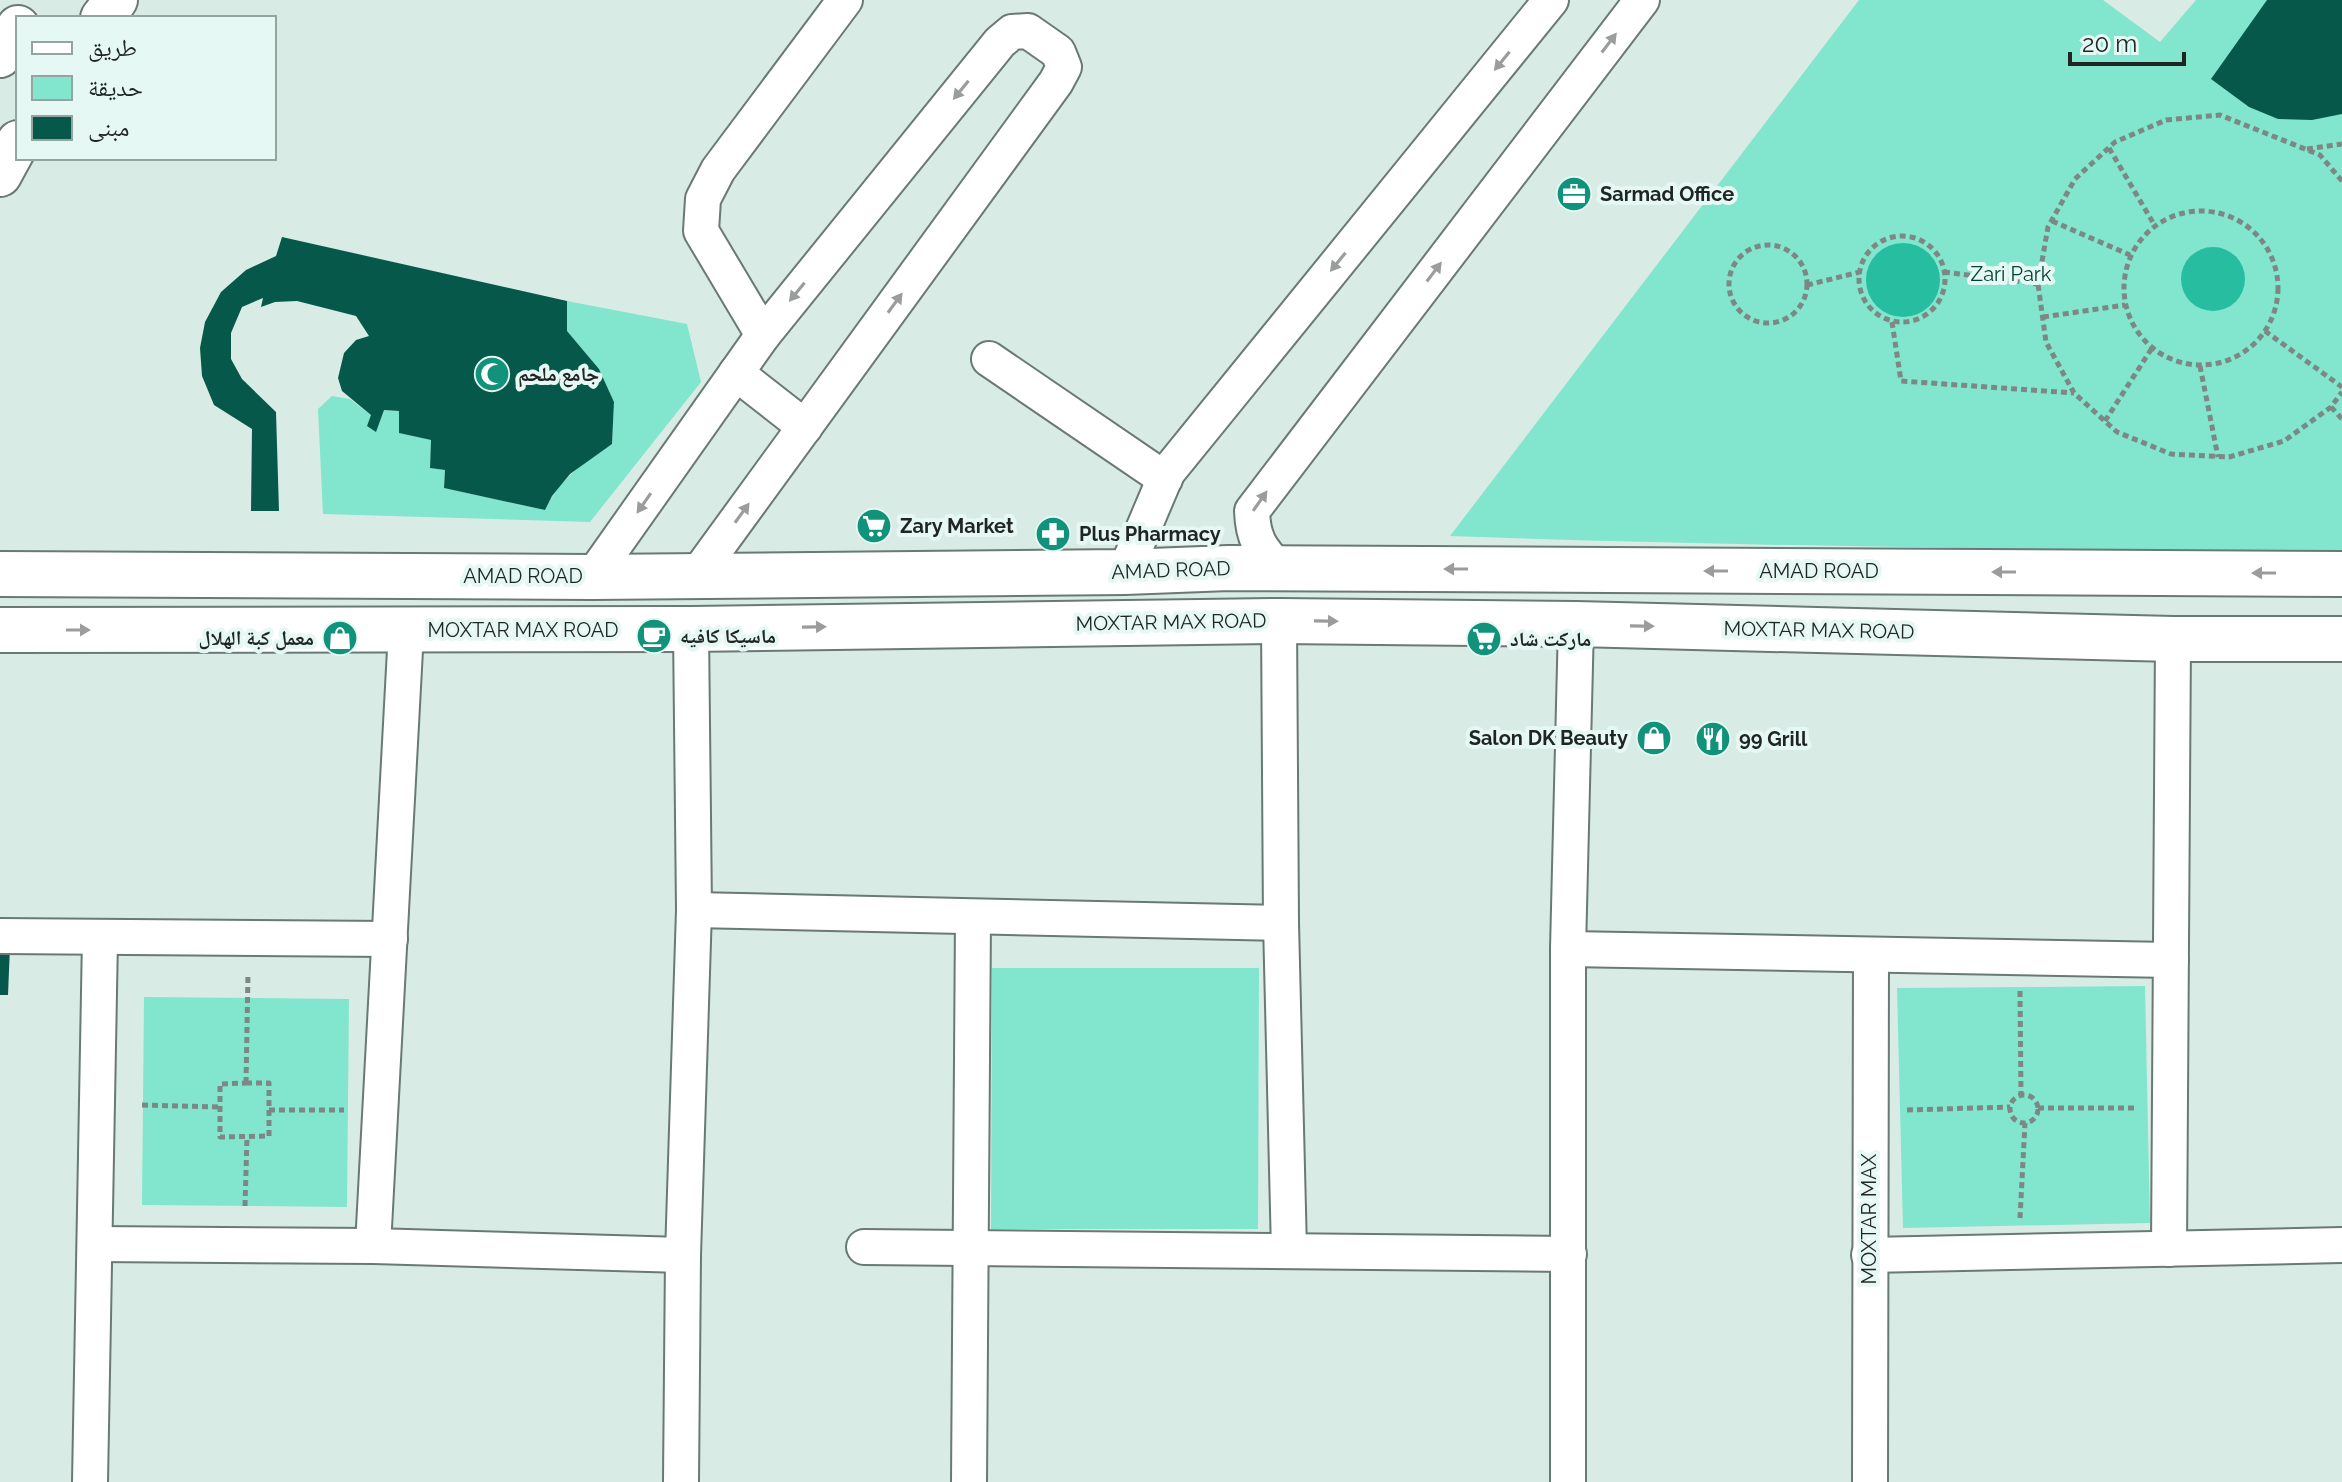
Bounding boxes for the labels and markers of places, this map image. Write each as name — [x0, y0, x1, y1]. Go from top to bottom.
office icon: Sarmad Office — [1555, 175, 1593, 213]
place label: Sarmad Office — [1600, 182, 1734, 206]
mosque icon: جامع ملحم — [473, 355, 511, 393]
place label: جامع ملحم — [518, 362, 599, 388]
supermarket icon: Zary Market — [855, 507, 893, 545]
place label: Zary Market — [900, 514, 1014, 538]
pharmacy icon: Plus Pharmacy — [1034, 515, 1072, 553]
place label: Plus Pharmacy — [1079, 522, 1221, 546]
cafe icon: ماسيكا كافيه — [635, 617, 673, 655]
shop icon: معمل كبة الهلال — [321, 619, 359, 657]
supermarket icon: ماركت شاد — [1465, 620, 1503, 658]
place label: ماسيكا كافيه — [680, 624, 776, 648]
place label: معمل كبة الهلال — [199, 626, 314, 651]
place label: ماركت شاد — [1510, 627, 1591, 651]
shop icon: Salon DK Beauty — [1635, 719, 1673, 757]
restaurant icon: 99 Grill — [1694, 720, 1732, 758]
place label: Salon DK Beauty — [1469, 726, 1628, 750]
place label: 99 Grill — [1739, 727, 1808, 751]

